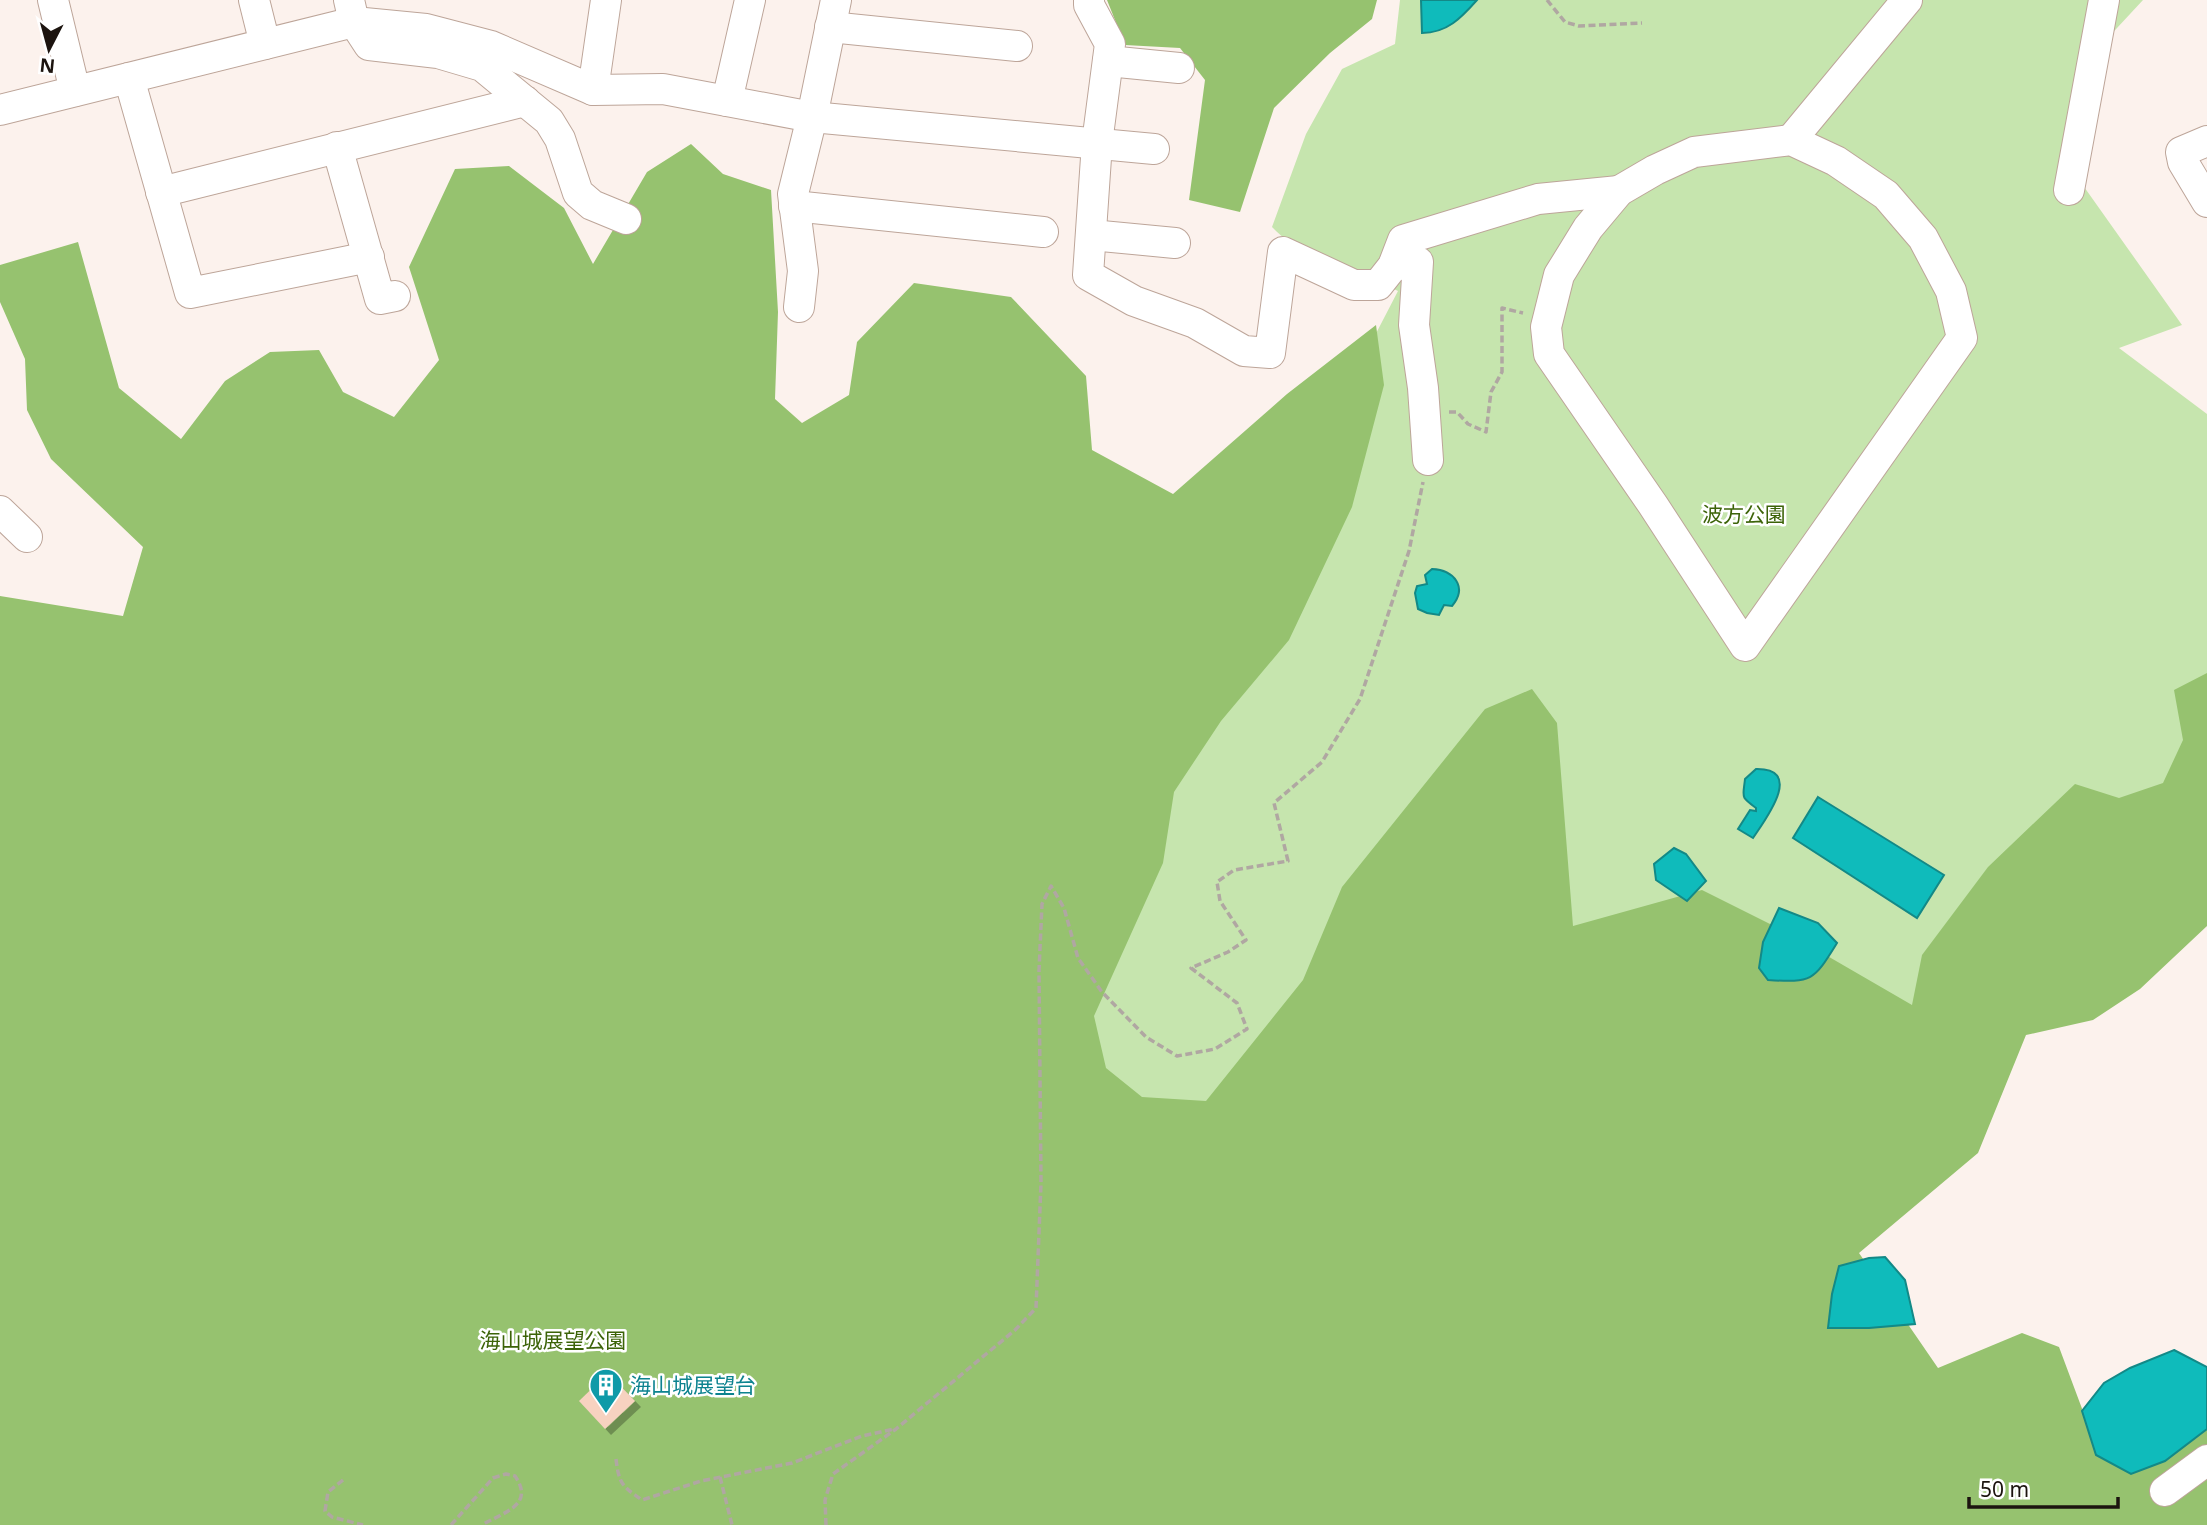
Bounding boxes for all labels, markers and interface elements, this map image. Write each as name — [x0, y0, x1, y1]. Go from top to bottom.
north arrow — [14, 14, 84, 84]
text: N — [38, 52, 56, 80]
park label: 波方公園 — [1702, 500, 1786, 528]
park label: 海山城展望公園 — [480, 1326, 627, 1354]
building icon: 海山城展望台 — [587, 1366, 625, 1415]
place label: 海山城展望台 — [630, 1371, 756, 1399]
scale bar — [1969, 1466, 2118, 1510]
text: 50 m — [1980, 1475, 2029, 1503]

